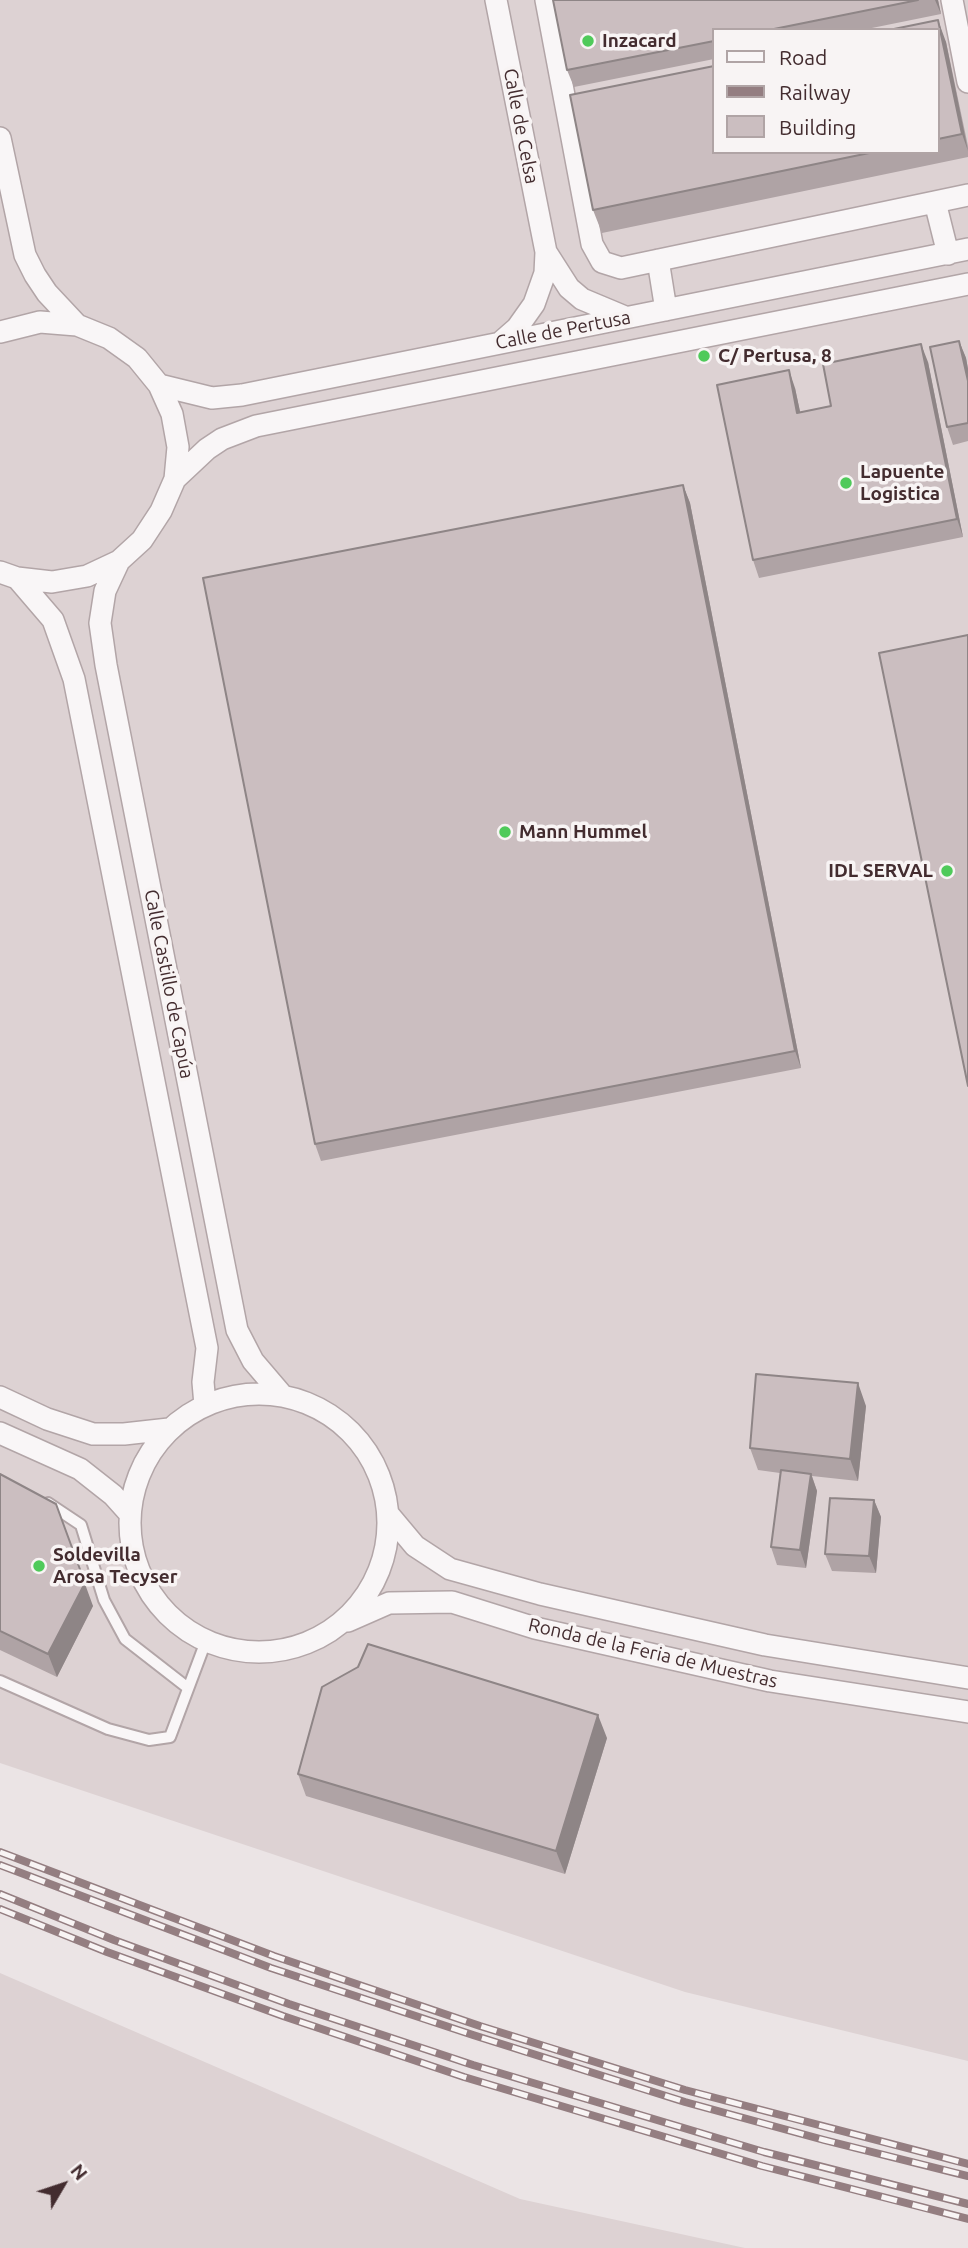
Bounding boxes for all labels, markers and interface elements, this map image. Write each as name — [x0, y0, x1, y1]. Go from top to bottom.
legend — [712, 28, 940, 154]
place label: Inzacard — [602, 30, 677, 52]
marker: Inzacard — [580, 33, 596, 49]
text: Road — [779, 45, 827, 69]
street label: Calle de Celsa — [499, 66, 543, 186]
text: Railway — [779, 80, 851, 104]
text: Building — [779, 115, 856, 139]
street label: Calle de Pertusa — [493, 306, 633, 354]
place label: C/ Pertusa, 8 — [718, 345, 832, 367]
marker: C/ Pertusa, 8 — [696, 348, 712, 364]
place label: Lapuente Logistica — [860, 461, 944, 505]
marker: Lapuente Logistica — [838, 475, 854, 491]
place label: Mann Hummel — [519, 821, 647, 843]
marker: Mann Hummel — [497, 824, 513, 840]
place label: IDL SERVAL — [828, 860, 933, 882]
marker: IDL SERVAL — [939, 863, 955, 879]
street label: Calle Castillo de Capúa — [139, 887, 199, 1081]
place label: Soldevilla Arosa Tecyser — [53, 1544, 178, 1588]
marker: Soldevilla Arosa Tecyser — [31, 1558, 47, 1574]
street label: Ronda de la Feria de Muestras — [526, 1613, 780, 1693]
north arrow — [28, 2150, 98, 2220]
text: N — [66, 2159, 92, 2184]

